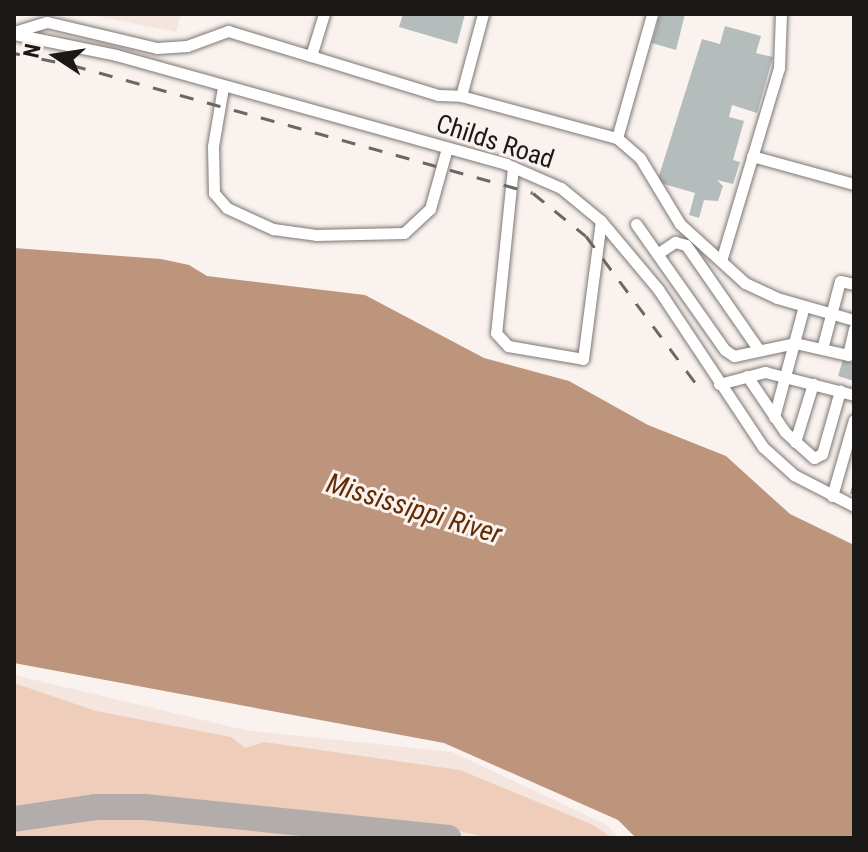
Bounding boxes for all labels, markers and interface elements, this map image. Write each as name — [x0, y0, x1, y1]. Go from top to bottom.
north arrow — [16, 16, 96, 96]
text: N — [18, 42, 46, 60]
street label: Childs Road — [432, 108, 558, 176]
water label: Mississippi River — [322, 466, 506, 552]

